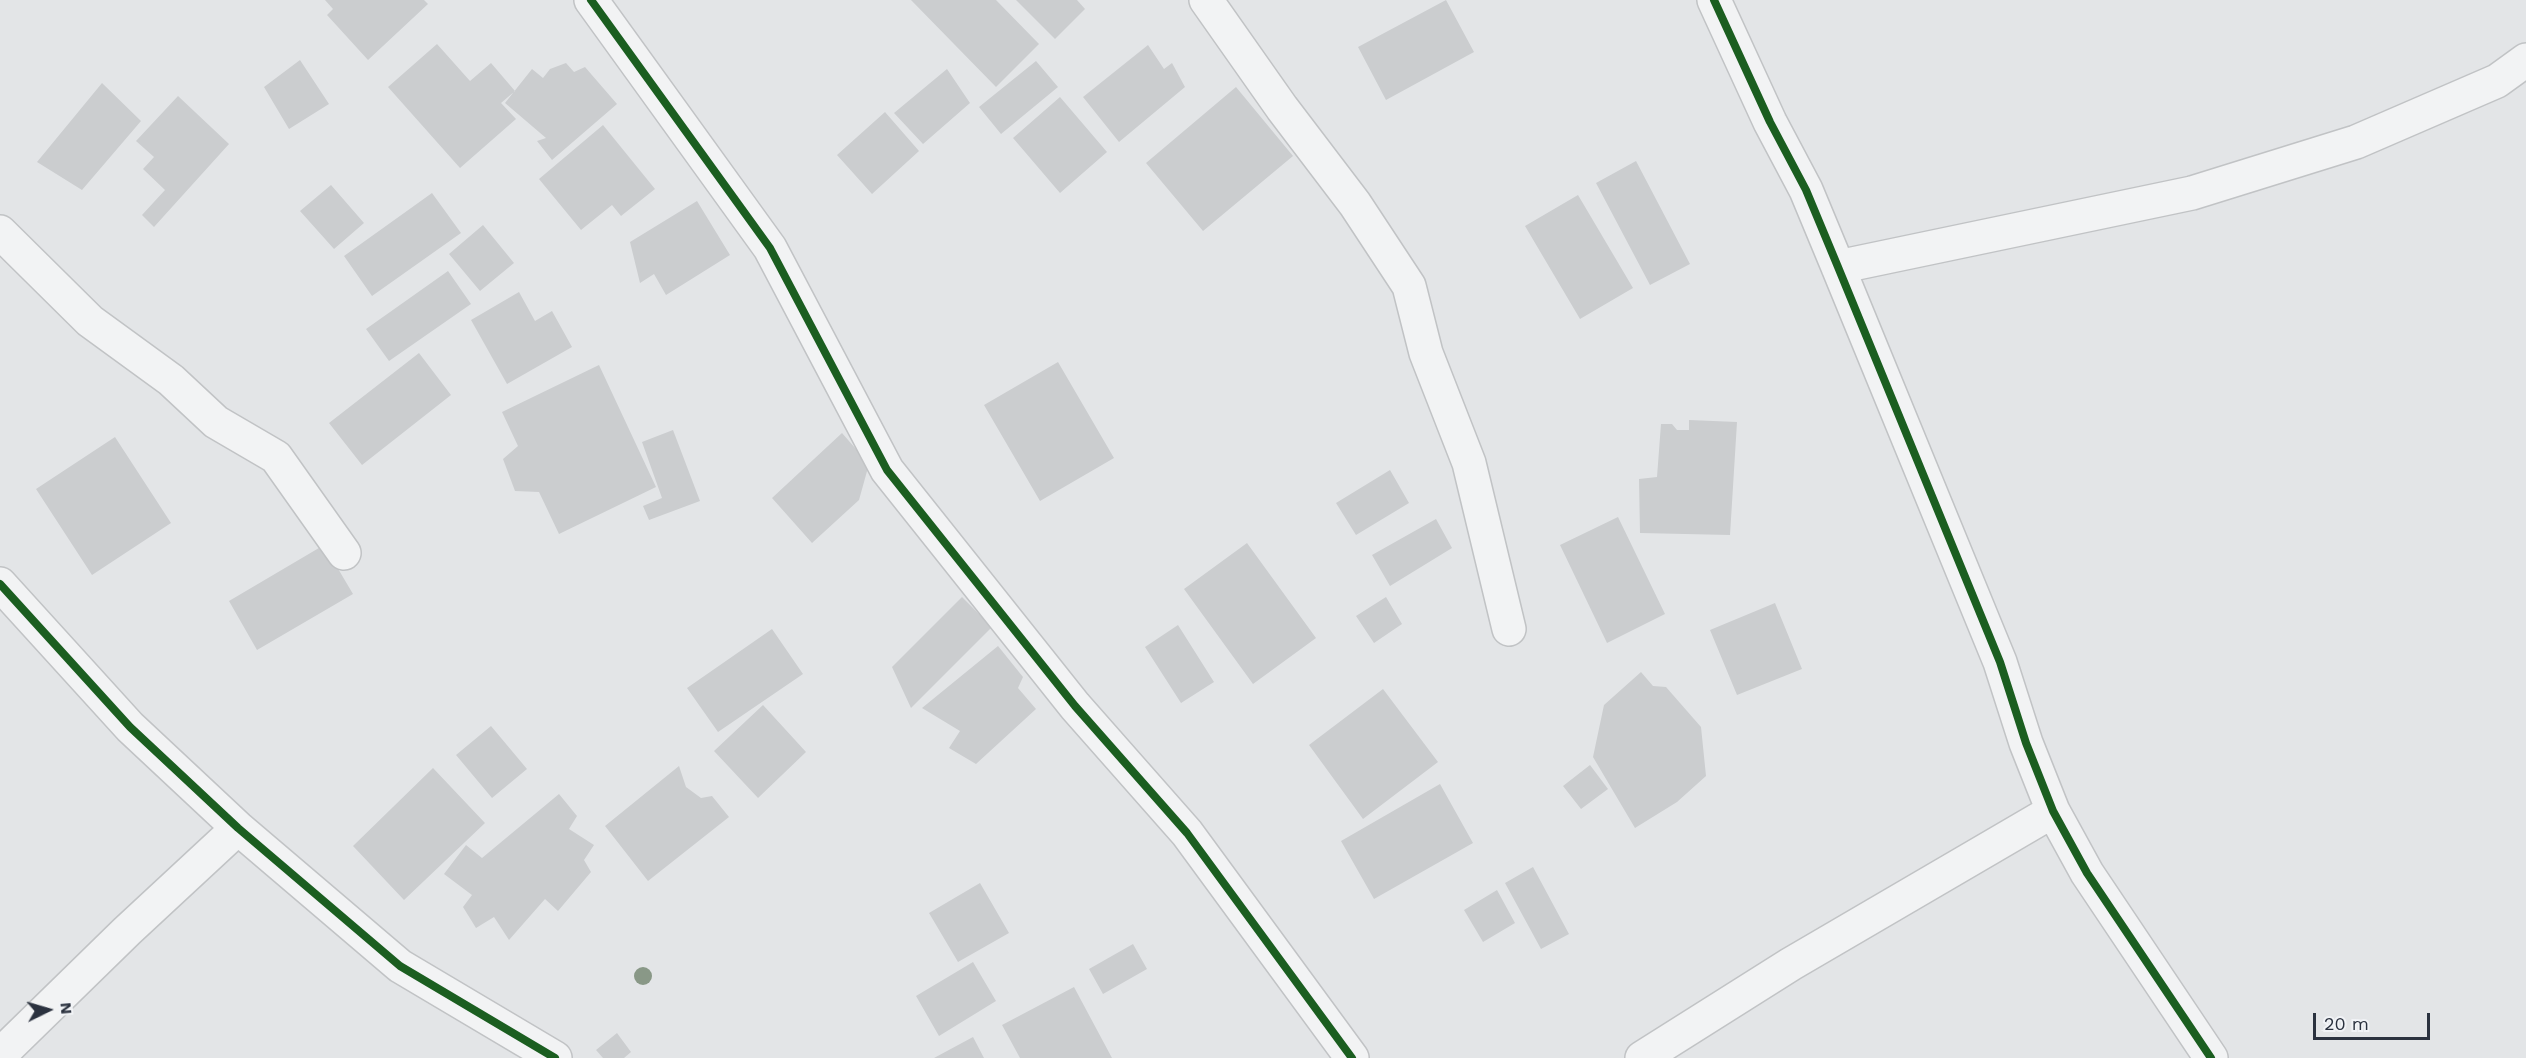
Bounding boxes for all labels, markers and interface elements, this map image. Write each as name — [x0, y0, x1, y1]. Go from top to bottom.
north arrow — [18, 980, 78, 1040]
scale bar — [2316, 1001, 2433, 1039]
text: N — [56, 1002, 76, 1015]
text: 20 m — [2324, 1013, 2369, 1034]

